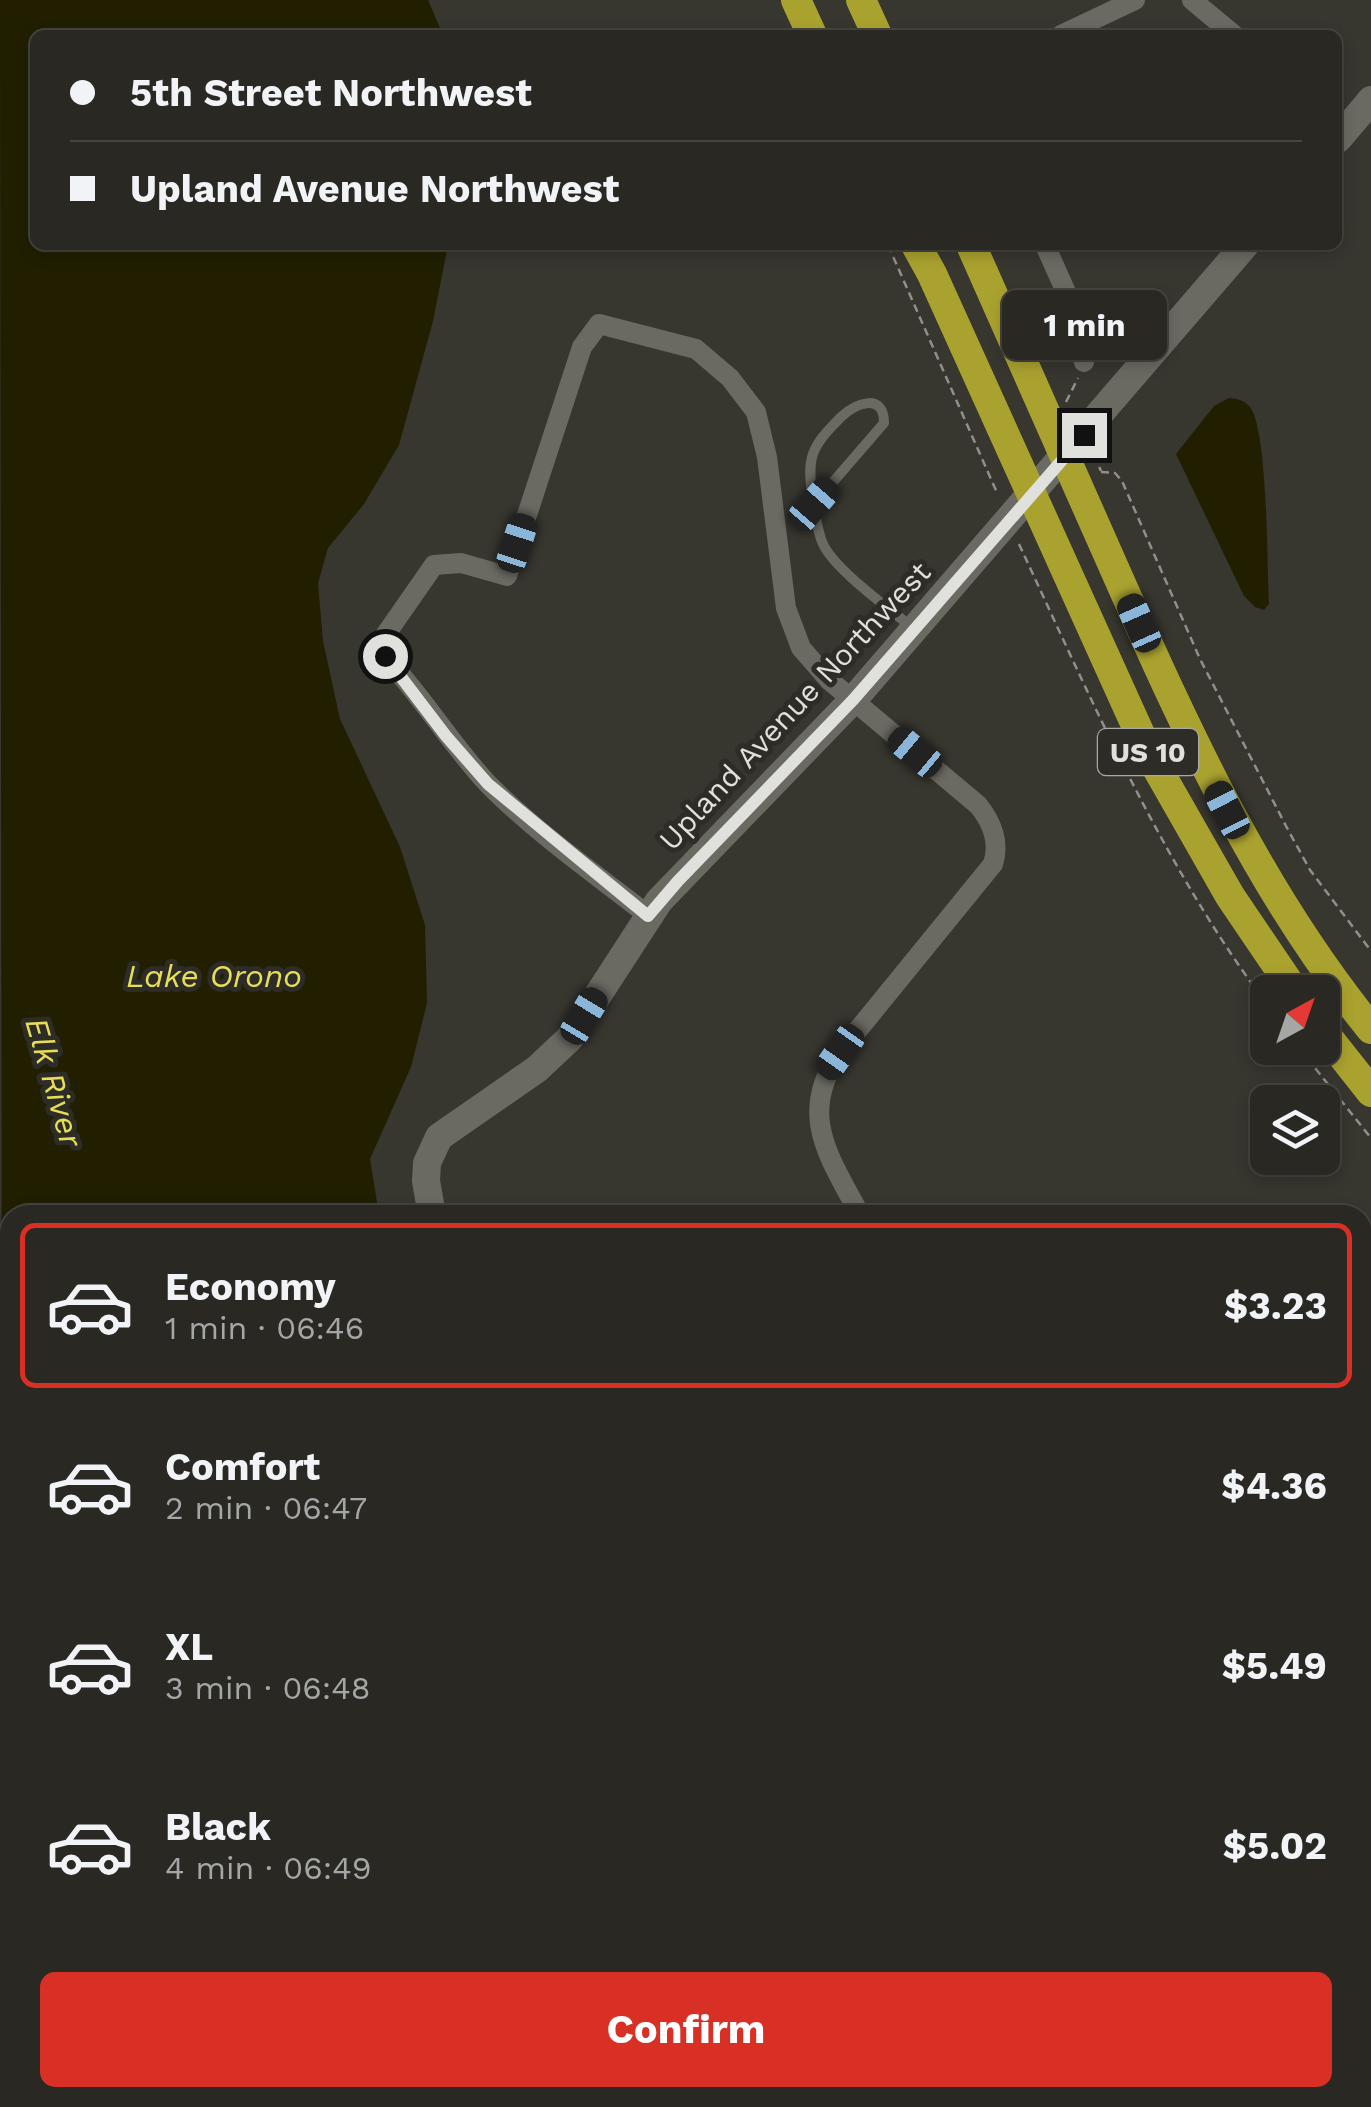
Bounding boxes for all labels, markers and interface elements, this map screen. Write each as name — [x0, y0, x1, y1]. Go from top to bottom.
text: 5th Street Northwest — [130, 71, 532, 115]
text: Upland Avenue Northwest — [130, 167, 619, 211]
callout: 1 min — [1002, 290, 1166, 360]
text: 1 min — [1043, 306, 1126, 344]
route end — [1062, 413, 1107, 458]
car — [783, 472, 845, 536]
car — [493, 510, 541, 576]
street label: Upland Avenue Northwest — [652, 554, 938, 857]
car — [1113, 589, 1165, 657]
route start — [363, 634, 408, 679]
car — [882, 721, 948, 783]
road number: US 10 — [1098, 729, 1198, 775]
car — [1200, 776, 1254, 844]
water label: Lake Orono — [126, 957, 302, 995]
north arrow — [1250, 975, 1340, 1065]
map controls — [1250, 975, 1340, 1175]
car — [556, 983, 612, 1049]
water label: Elk River — [17, 1013, 91, 1153]
car — [811, 1019, 869, 1085]
button: layers — [1250, 1085, 1340, 1175]
icon: car — [45, 1261, 135, 1351]
text: Economy — [165, 1265, 336, 1309]
text: $3.23 — [1224, 1284, 1327, 1328]
text: 1 min · 06:46 — [165, 1309, 364, 1347]
icon: car — [45, 1441, 135, 1531]
text: Comfort — [165, 1445, 320, 1489]
text: $4.36 — [1221, 1464, 1327, 1508]
text: 2 min · 06:47 — [165, 1489, 367, 1527]
icon: car — [45, 1621, 135, 1711]
text: XL — [165, 1625, 213, 1669]
text: $5.49 — [1222, 1644, 1327, 1688]
text: 3 min · 06:48 — [165, 1669, 371, 1707]
icon: car — [45, 1801, 135, 1891]
text: Black — [165, 1805, 271, 1849]
text: $5.02 — [1223, 1824, 1327, 1868]
text: 4 min · 06:49 — [165, 1849, 371, 1887]
button: Confirm — [40, 1972, 1332, 2087]

